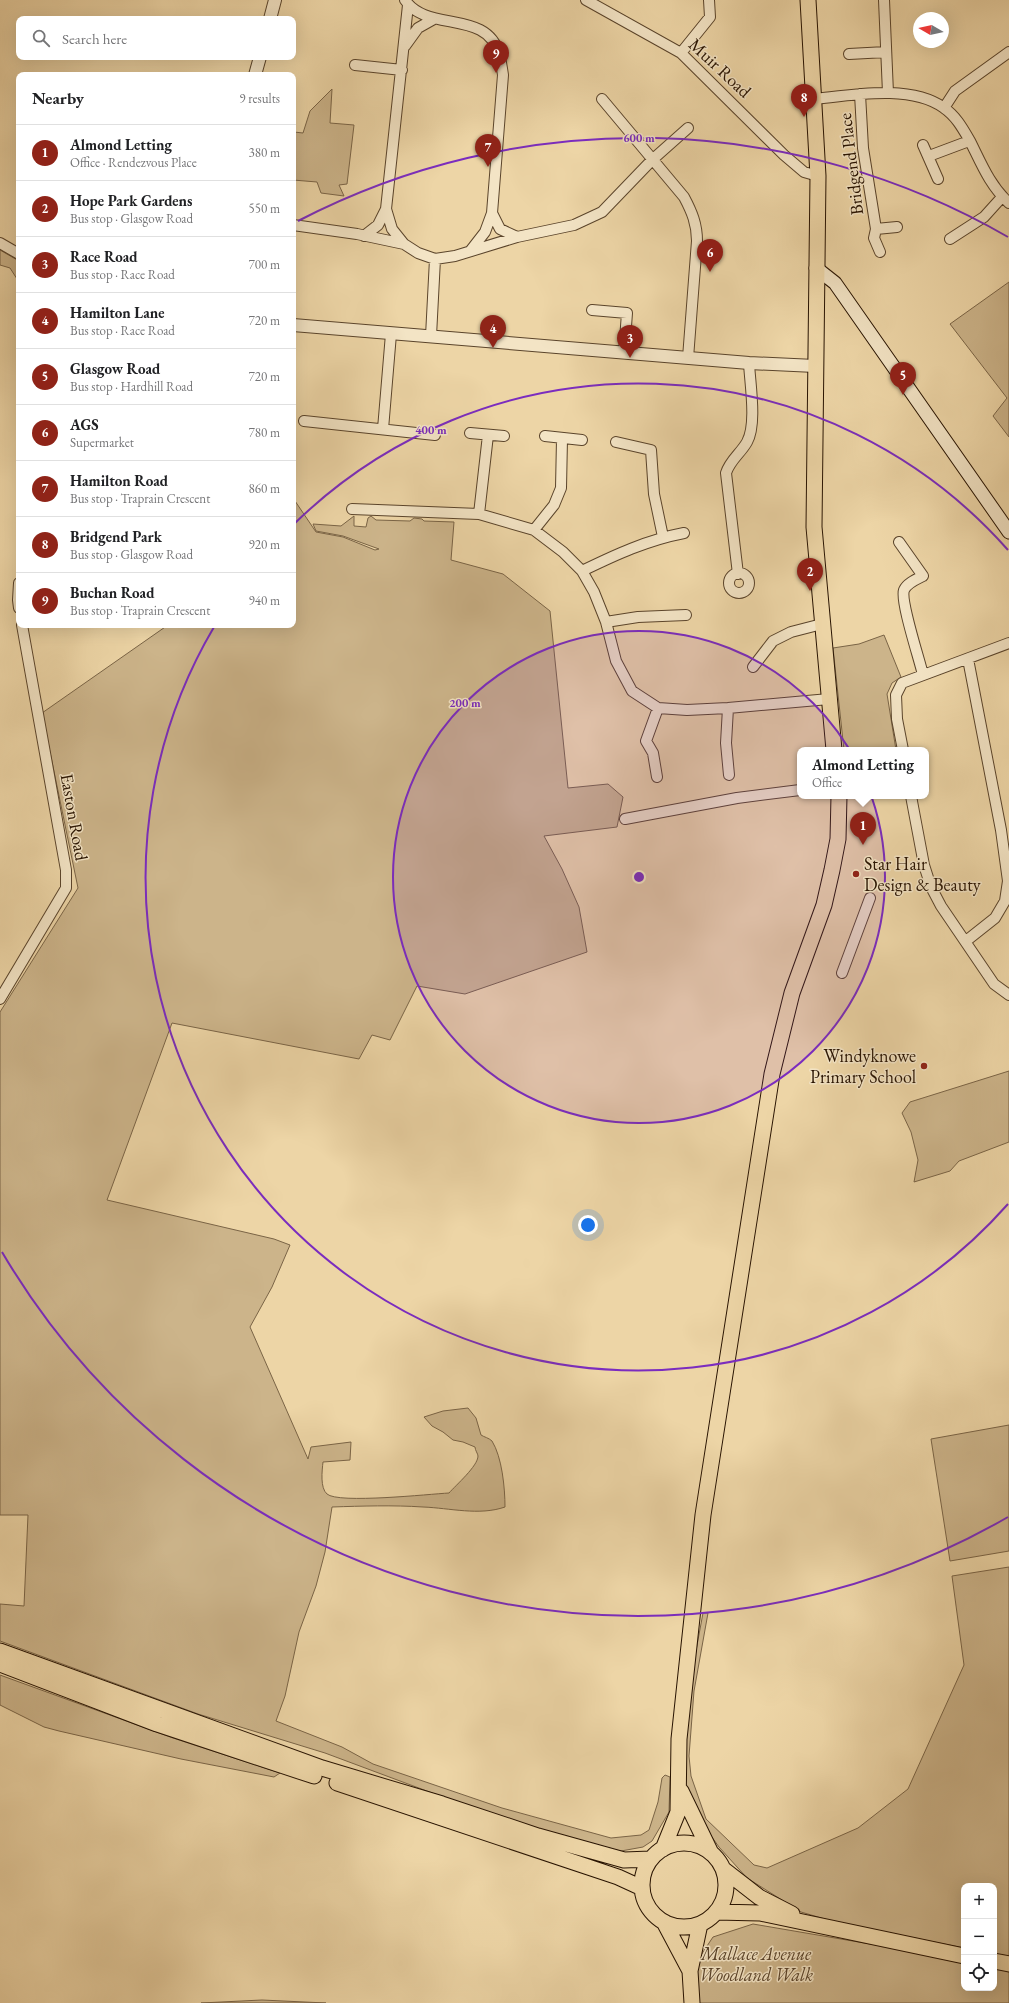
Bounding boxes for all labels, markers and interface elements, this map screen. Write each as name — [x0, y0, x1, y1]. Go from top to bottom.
north arrow — [913, 12, 949, 48]
search box — [16, 16, 296, 60]
icon: search — [30, 27, 52, 49]
text: Search here — [62, 29, 127, 48]
street label: Muir Road — [684, 33, 757, 103]
pin: 9 — [483, 40, 509, 73]
pin: 8 — [791, 84, 817, 117]
text: Nearby — [32, 87, 84, 109]
text: 9 results — [239, 90, 280, 107]
street label: Bridgend Place — [833, 112, 868, 216]
text: 600 m — [623, 130, 655, 146]
pin: 7 — [475, 134, 501, 167]
text: Almond Letting — [70, 135, 172, 154]
text: 1 — [42, 144, 48, 161]
text: 380 m — [249, 144, 280, 161]
text: Office · Rendezvous Place — [70, 154, 197, 171]
text: Hope Park Gardens — [70, 191, 192, 210]
text: 2 — [42, 200, 48, 217]
text: 550 m — [249, 200, 280, 217]
text: Bus stop · Glasgow Road — [70, 210, 193, 227]
pin: 6 — [697, 239, 723, 272]
text: Race Road — [70, 247, 138, 266]
text: 3 — [42, 256, 48, 273]
text: 700 m — [249, 256, 280, 273]
text: Bus stop · Race Road — [70, 266, 175, 283]
text: Hamilton Lane — [70, 303, 164, 322]
text: 4 — [42, 312, 48, 329]
text: 720 m — [249, 312, 280, 329]
pin: 4 — [480, 315, 506, 348]
text: Bus stop · Race Road — [70, 322, 175, 339]
pin: 3 — [617, 325, 643, 358]
text: Glasgow Road — [70, 359, 160, 378]
pin: 5 — [890, 362, 916, 395]
text: 5 — [42, 368, 48, 385]
text: 720 m — [249, 368, 280, 385]
text: Bus stop · Hardhill Road — [70, 378, 193, 395]
text: AGS — [70, 415, 99, 434]
text: 400 m — [415, 422, 447, 438]
text: 6 — [42, 424, 48, 441]
text: 780 m — [249, 424, 280, 441]
text: Supermarket — [70, 434, 134, 451]
text: Hamilton Road — [70, 471, 168, 490]
text: 7 — [42, 480, 48, 497]
text: 860 m — [249, 480, 280, 497]
text: Bus stop · Traprain Crescent — [70, 490, 210, 507]
text: Bridgend Park — [70, 527, 162, 546]
text: 8 — [42, 536, 48, 553]
text: 920 m — [249, 536, 280, 553]
text: Bus stop · Glasgow Road — [70, 546, 193, 563]
pin: 2 — [797, 558, 823, 591]
text: Buchan Road — [70, 583, 154, 602]
text: 9 — [42, 592, 48, 609]
text: 940 m — [249, 592, 280, 609]
text: Bus stop · Traprain Crescent — [70, 602, 210, 619]
text: 200 m — [449, 695, 481, 711]
popup — [797, 747, 929, 799]
text: Almond Letting — [812, 755, 914, 774]
street label: Easton Road — [56, 772, 94, 863]
text: Office — [812, 774, 842, 791]
pin: 1 — [850, 812, 876, 845]
place label: Star Hair Design & Beauty — [864, 852, 981, 896]
marker: Star Hair Design & Beauty — [851, 869, 861, 879]
centre of rings — [632, 870, 646, 884]
place label: Windyknowe Primary School — [810, 1044, 916, 1088]
marker: Windyknowe Primary School — [919, 1061, 929, 1071]
your location — [578, 1215, 598, 1235]
map controls — [961, 1883, 997, 1991]
button: + — [961, 1883, 997, 1919]
button: − — [961, 1919, 997, 1955]
park label: Mallace Avenue Woodland Walk — [699, 1942, 813, 1986]
button: locate — [961, 1955, 997, 1991]

